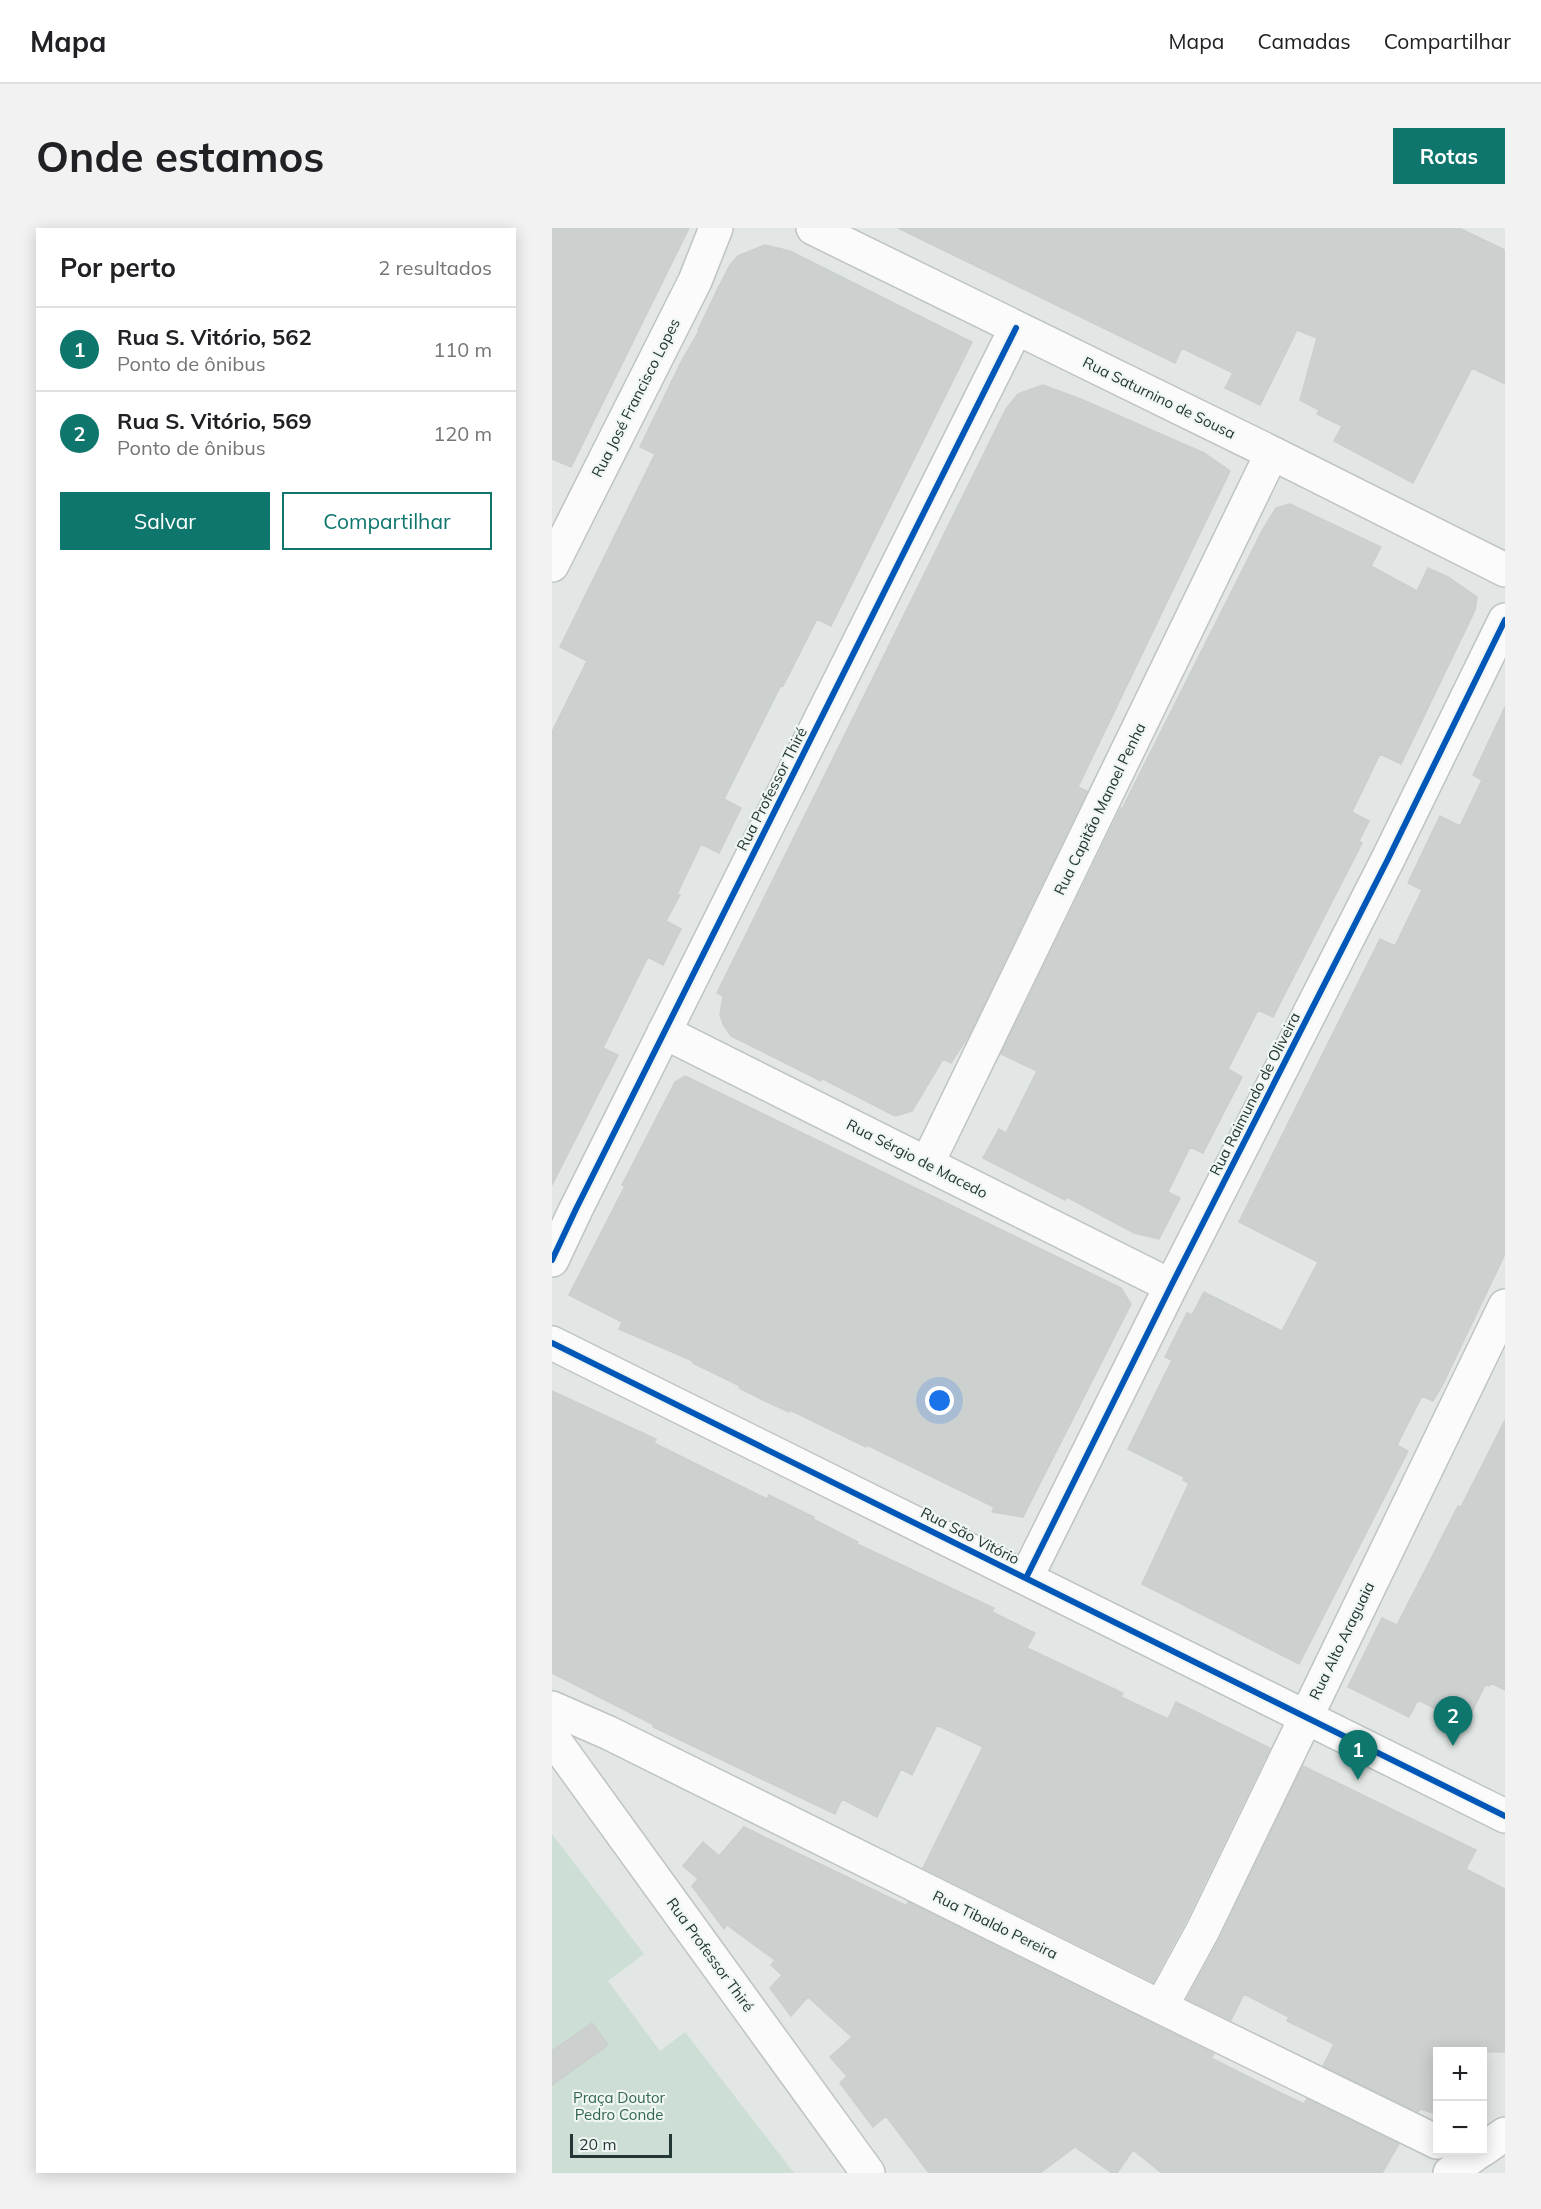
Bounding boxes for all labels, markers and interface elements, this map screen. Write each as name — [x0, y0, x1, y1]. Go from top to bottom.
text: Mapa — [30, 24, 106, 59]
text: Mapa — [1169, 28, 1224, 54]
text: Camadas — [1257, 28, 1351, 54]
text: Compartilhar — [1384, 28, 1511, 54]
button: Rotas — [1393, 128, 1505, 184]
text: Onde estamos — [36, 130, 324, 183]
text: Por perto — [60, 251, 176, 284]
text: 2 resultados — [378, 255, 492, 280]
street label: Rua José Francisco Lopes — [587, 315, 684, 480]
text: Rua S. Vitório, 562 — [117, 323, 312, 351]
text: 1 — [74, 337, 86, 362]
text: 110 m — [433, 337, 492, 362]
text: Ponto de ônibus — [117, 351, 266, 376]
street label: Rua Saturnino de Sousa — [1080, 352, 1239, 443]
text: Rua S. Vitório, 569 — [117, 407, 312, 435]
text: 2 — [74, 421, 86, 446]
text: 120 m — [433, 421, 492, 446]
text: Ponto de ônibus — [117, 435, 266, 460]
button: Salvar — [60, 492, 270, 550]
button: Compartilhar — [282, 492, 492, 550]
street label: Rua Capitão Manoel Penha — [1050, 720, 1150, 898]
street label: Rua Professor Thiré — [732, 724, 811, 854]
street label: Rua Raimundo de Oliveira — [1205, 1009, 1304, 1179]
street label: Rua Sérgio de Macedo — [843, 1115, 991, 1202]
your location — [925, 1386, 954, 1415]
street label: Rua São Vitório — [918, 1503, 1023, 1569]
street label: Rua Alto Araguaia — [1305, 1579, 1378, 1703]
pin: 2 — [1434, 1696, 1472, 1746]
pin: 1 — [1338, 1730, 1378, 1780]
street label: Rua Tibaldo Pereira — [930, 1886, 1061, 1963]
street label: Rua Professor Thiré — [663, 1894, 758, 2015]
map controls — [1433, 2047, 1487, 2155]
button: + — [1433, 2047, 1487, 2101]
park label: Praça Doutor Pedro Conde — [573, 2088, 665, 2124]
button: − — [1433, 2101, 1487, 2155]
scale bar — [570, 2131, 672, 2158]
text: 20 m — [579, 2134, 616, 2154]

